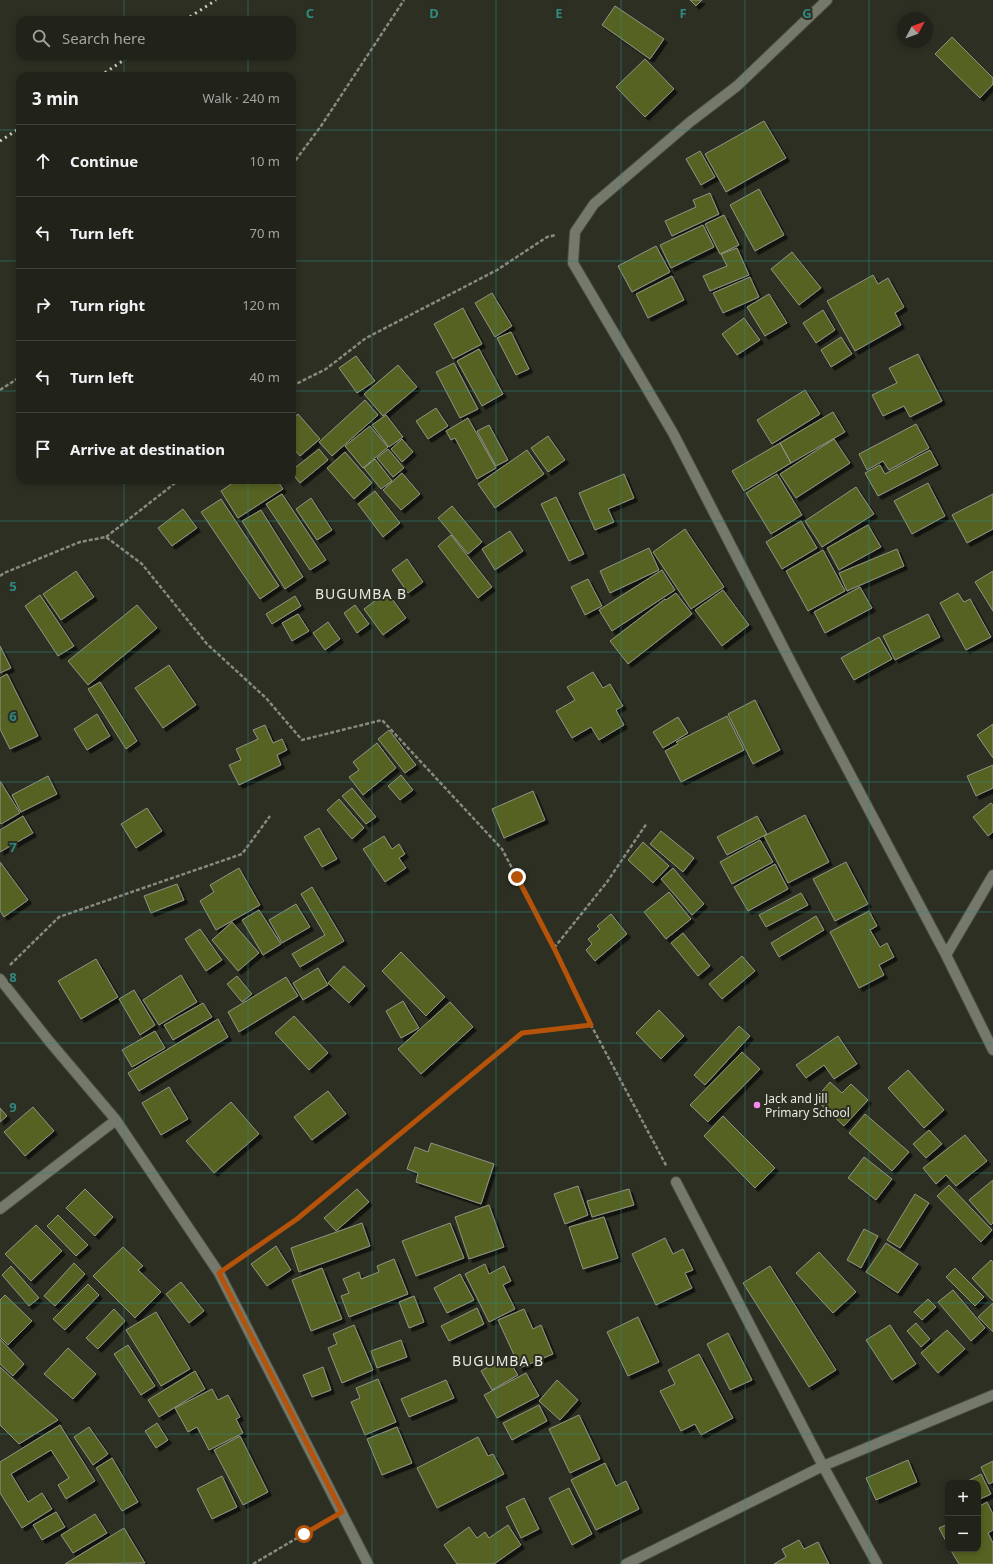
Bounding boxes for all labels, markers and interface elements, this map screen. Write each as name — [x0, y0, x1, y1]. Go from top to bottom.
text: C — [306, 4, 314, 22]
text: D — [429, 4, 439, 22]
text: E — [555, 4, 563, 22]
text: F — [679, 4, 687, 22]
text: G — [802, 4, 812, 22]
north arrow — [897, 12, 933, 48]
search box — [16, 16, 296, 60]
icon: search — [30, 27, 52, 49]
text: Search here — [62, 28, 145, 48]
text: 3 min — [32, 87, 79, 110]
text: Walk · 240 m — [202, 89, 280, 107]
icon: ahead — [32, 150, 54, 172]
text: Continue — [70, 151, 138, 171]
text: 10 m — [250, 152, 280, 170]
icon: left — [32, 222, 54, 244]
text: Turn left — [70, 223, 134, 243]
text: 70 m — [250, 224, 280, 242]
icon: right — [32, 294, 54, 316]
text: Turn right — [70, 295, 145, 315]
text: 120 m — [242, 296, 280, 314]
icon: left — [32, 366, 54, 388]
text: Turn left — [70, 367, 134, 387]
text: 40 m — [250, 368, 280, 386]
icon: arrive — [32, 438, 54, 460]
text: Arrive at destination — [70, 439, 225, 459]
text: 5 — [9, 577, 17, 595]
district label: BUGUMBA B — [315, 584, 407, 603]
text: 6 — [9, 707, 17, 725]
text: 7 — [9, 838, 17, 856]
route end — [508, 868, 526, 886]
text: 8 — [9, 968, 17, 986]
place label: Jack and Jill Primary School — [764, 1090, 850, 1121]
text: 9 — [9, 1098, 17, 1116]
marker: Jack and Jill Primary School — [752, 1100, 762, 1110]
district label: BUGUMBA B — [452, 1351, 544, 1370]
map controls — [945, 1480, 981, 1552]
button: + — [945, 1480, 981, 1516]
button: − — [945, 1516, 981, 1552]
route start — [295, 1525, 313, 1543]

